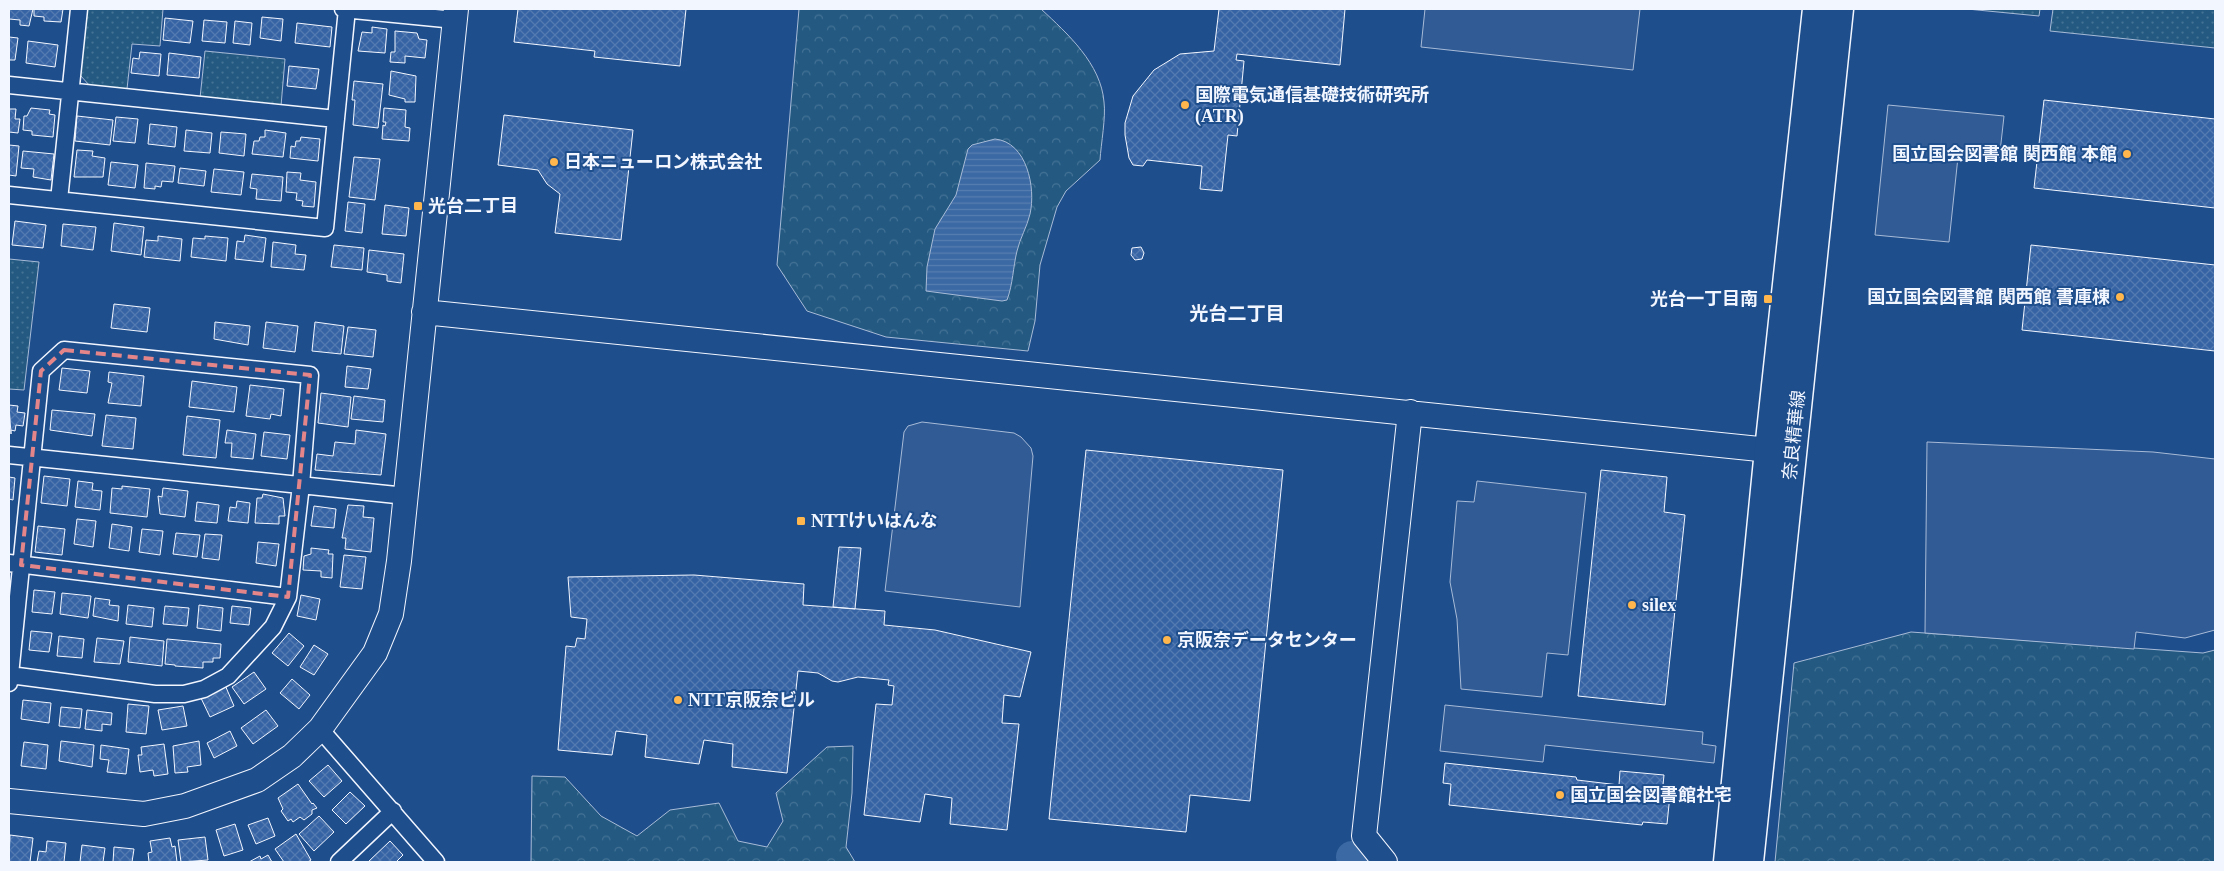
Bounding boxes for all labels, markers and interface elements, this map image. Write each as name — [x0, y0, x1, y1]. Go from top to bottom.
place label: 国際電気通信基礎技術研究所 (ATR) — [1195, 85, 1429, 127]
marker: 国際電気通信基礎技術研究所 (ATR) — [1179, 99, 1191, 111]
place label: 国立国会図書館 関西館 本館 — [1892, 144, 2117, 164]
marker: 国立国会図書館 関西館 本館 — [2121, 148, 2133, 160]
place label: 日本ニューロン株式会社 — [564, 152, 762, 172]
marker: 日本ニューロン株式会社 — [548, 156, 560, 168]
place label: 光台二丁目 — [428, 196, 518, 216]
marker: 光台二丁目 — [412, 200, 424, 212]
place label: 国立国会図書館 関西館 書庫棟 — [1867, 287, 2110, 307]
place label: 光台一丁目南 — [1650, 289, 1758, 309]
marker: 国立国会図書館 関西館 書庫棟 — [2114, 291, 2126, 303]
marker: 光台一丁目南 — [1762, 293, 1774, 305]
district label: 光台二丁目 — [1189, 303, 1285, 324]
street label: 奈良精華線 — [1779, 389, 1809, 481]
place label: NTTけいはんな — [811, 511, 938, 531]
marker: NTTけいはんな — [795, 515, 807, 527]
place label: silex — [1642, 595, 1676, 615]
marker: silex — [1626, 599, 1638, 611]
place label: 京阪奈データセンター — [1177, 630, 1357, 650]
marker: 京阪奈データセンター — [1161, 634, 1173, 646]
place label: NTT京阪奈ビル — [688, 690, 815, 710]
marker: NTT京阪奈ビル — [672, 694, 684, 706]
place label: 国立国会図書館社宅 — [1570, 785, 1732, 805]
marker: 国立国会図書館社宅 — [1554, 789, 1566, 801]

